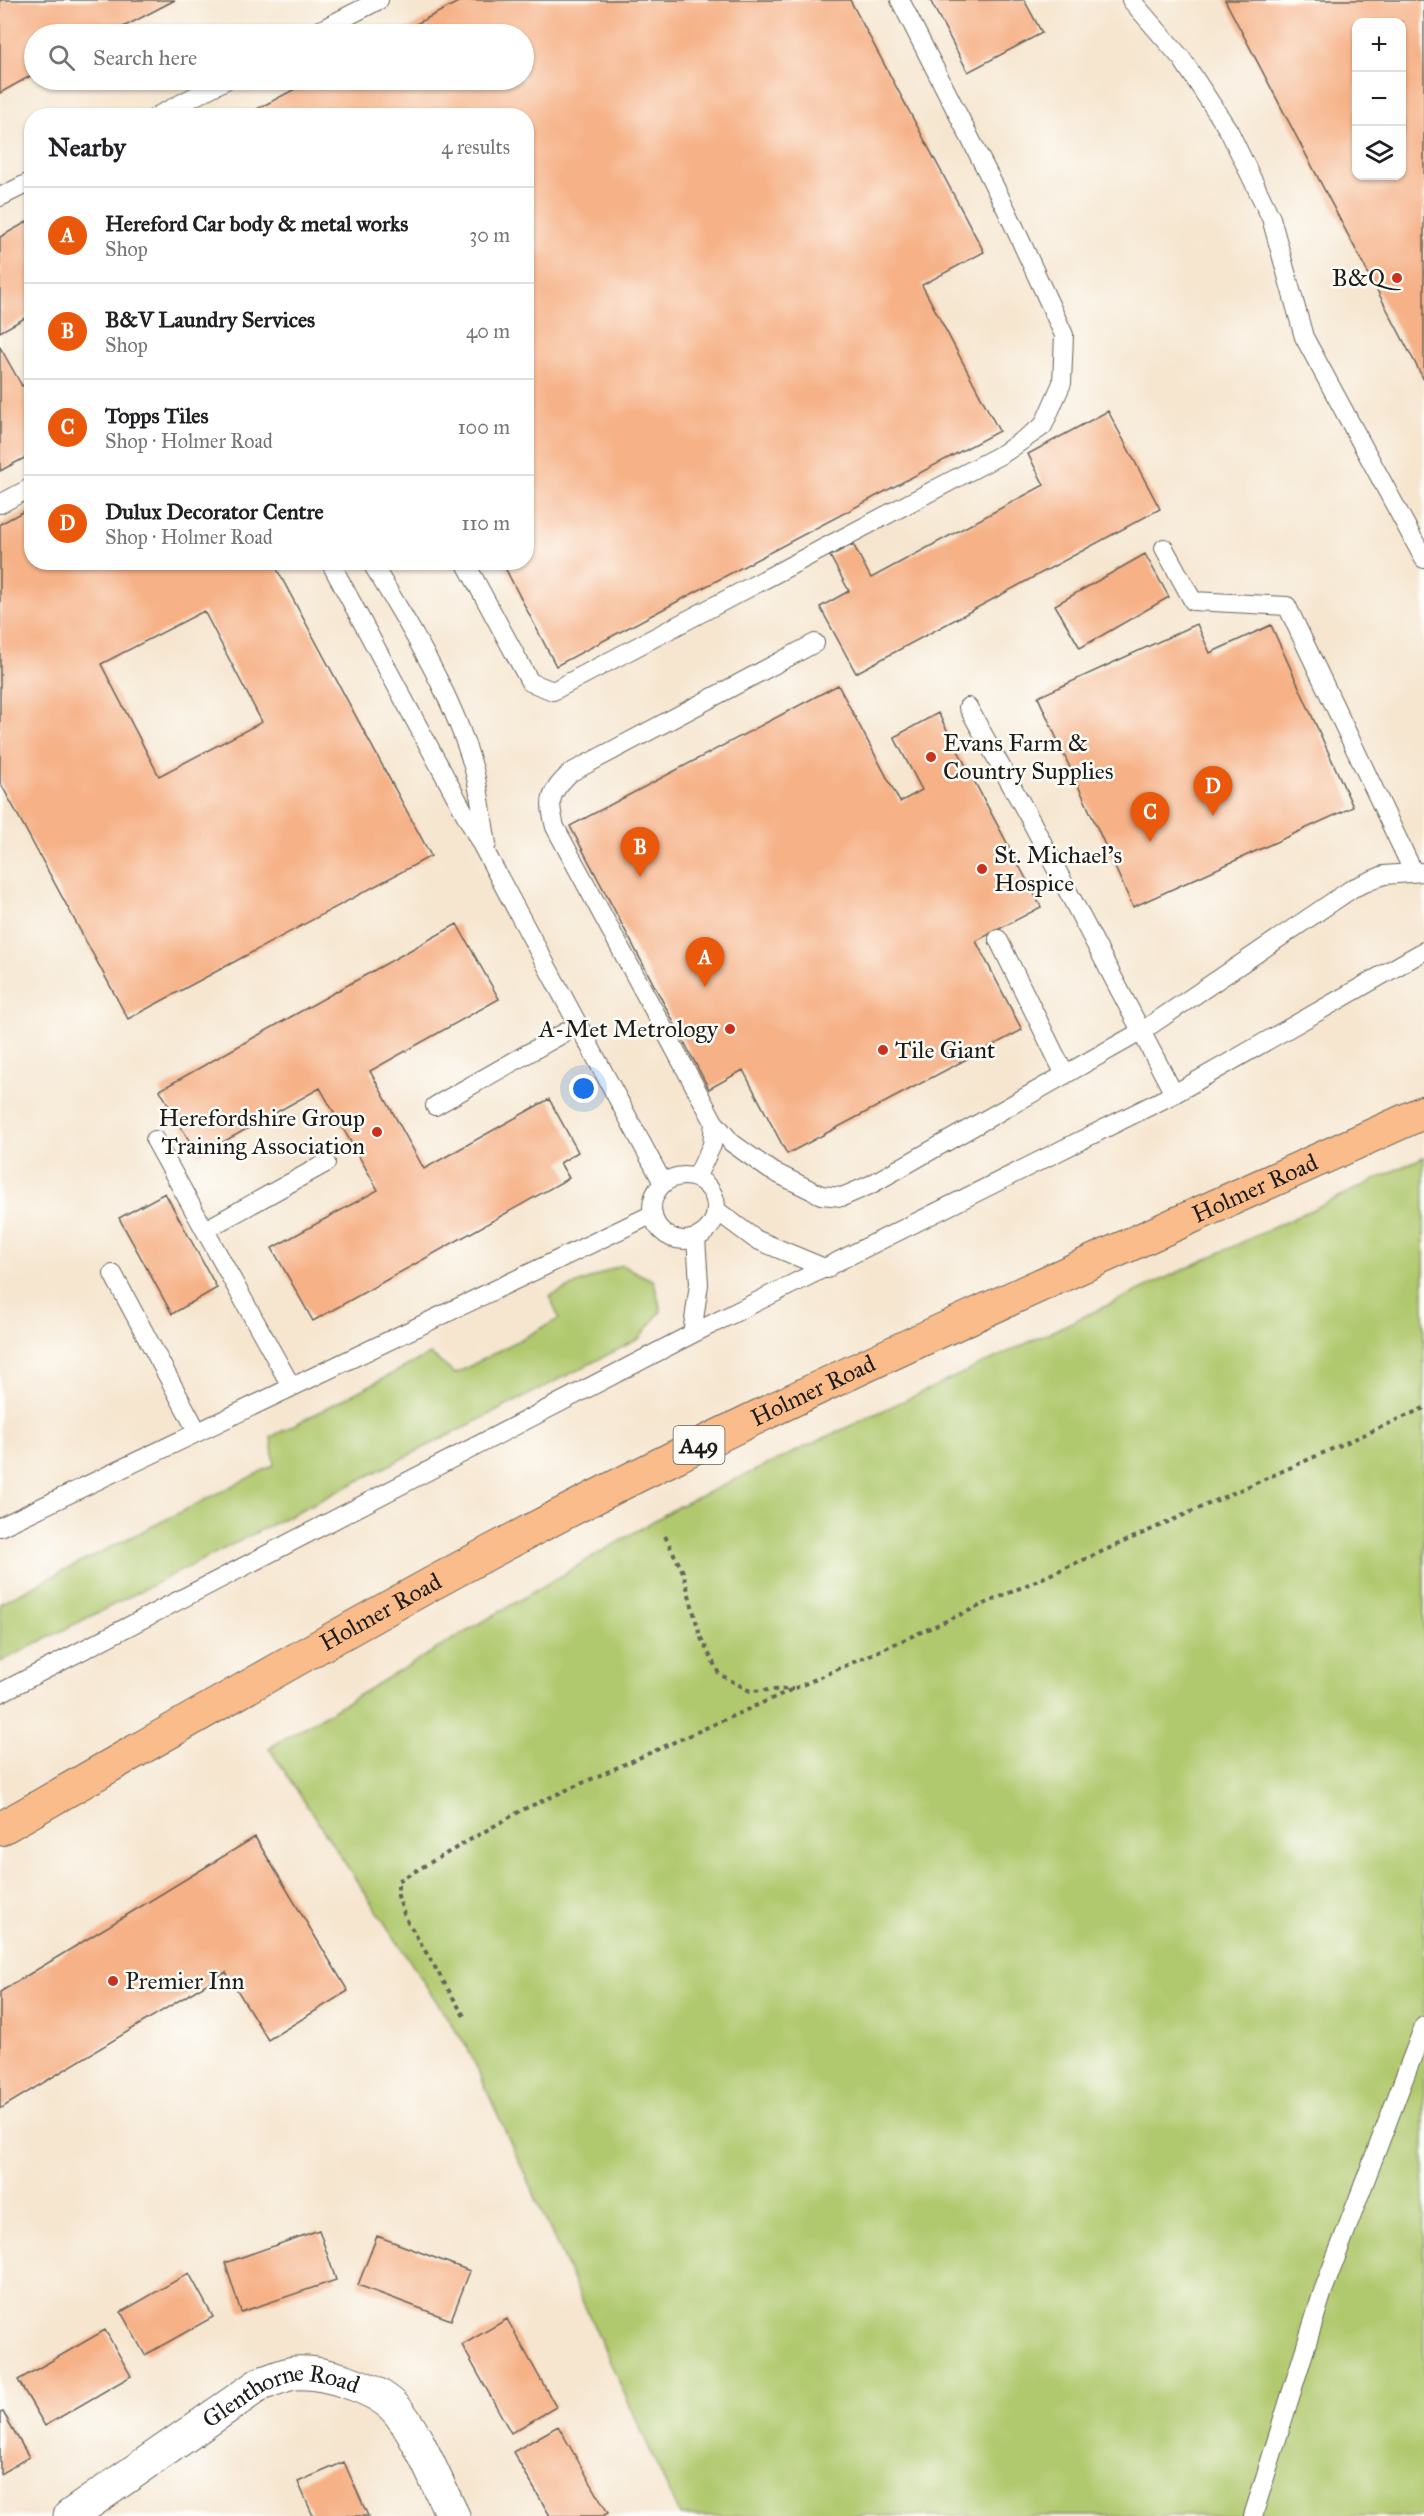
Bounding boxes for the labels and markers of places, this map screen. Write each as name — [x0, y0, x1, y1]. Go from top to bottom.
place label: B&Q — [1332, 263, 1402, 293]
marker: B&Q — [1390, 271, 1404, 285]
place label: Evans Farm & Country Supplies — [943, 728, 1113, 786]
marker: Evans Farm & Country Supplies — [924, 750, 938, 764]
pin: D — [1194, 766, 1232, 816]
pin: C — [1130, 792, 1170, 842]
pin: B — [620, 828, 660, 877]
place label: St. Michael's Hospice — [994, 840, 1122, 898]
marker: St. Michael's Hospice — [975, 862, 989, 876]
pin: A — [686, 938, 724, 987]
place label: A-Met Metrology — [538, 1014, 719, 1044]
marker: A-Met Metrology — [723, 1022, 737, 1036]
place label: Tile Giant — [895, 1035, 996, 1065]
marker: Tile Giant — [876, 1043, 890, 1057]
place label: Herefordshire Group Training Association — [158, 1103, 365, 1161]
marker: Herefordshire Group Training Association — [370, 1125, 384, 1139]
place label: Premier Inn — [125, 1966, 245, 1996]
marker: Premier Inn — [106, 1974, 120, 1988]

